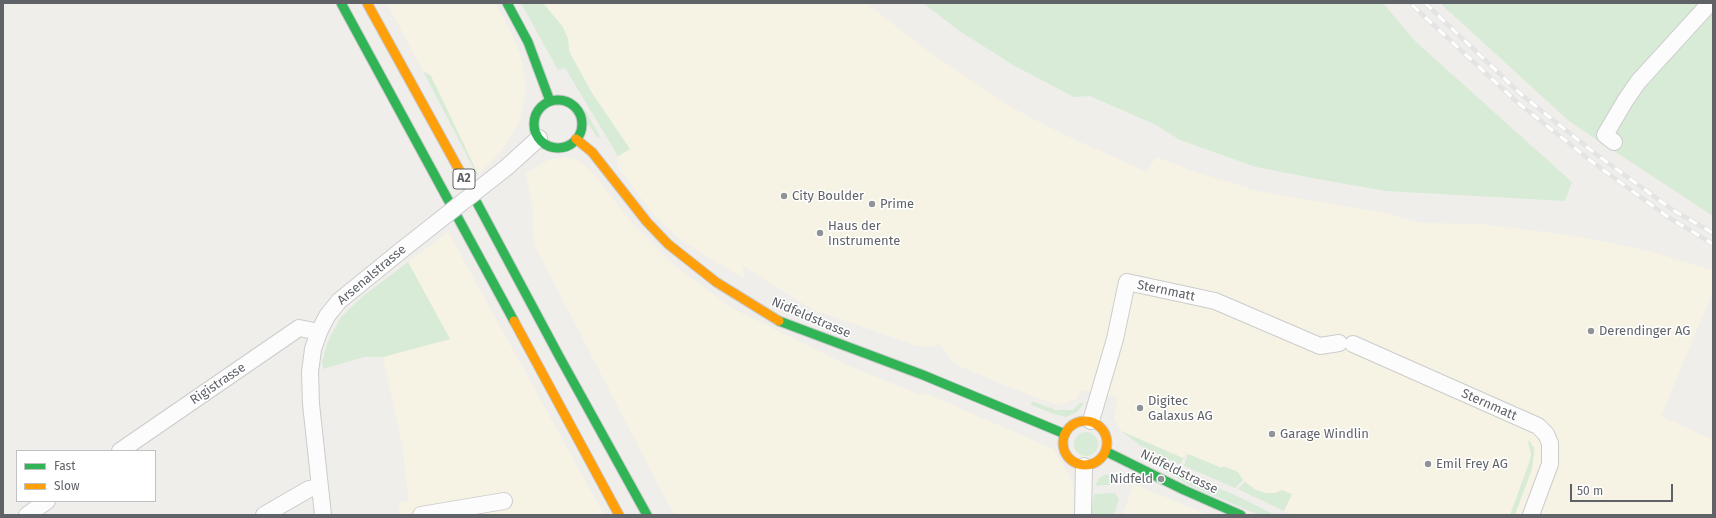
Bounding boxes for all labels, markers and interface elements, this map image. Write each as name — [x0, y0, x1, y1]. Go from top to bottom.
road number: A2 — [453, 169, 475, 189]
place label: City Boulder — [792, 188, 864, 204]
marker: City Boulder — [779, 191, 789, 201]
place label: Prime — [880, 196, 914, 212]
marker: Prime — [867, 199, 877, 209]
place label: Haus der Instrumente — [828, 218, 900, 249]
marker: Haus der Instrumente — [815, 228, 825, 238]
street label: Arsenalstrasse — [334, 242, 410, 308]
street label: Sternmatt — [1136, 277, 1196, 305]
street label: Nidfeldstrasse — [769, 294, 853, 342]
place label: Derendinger AG — [1599, 323, 1690, 339]
marker: Derendinger AG — [1586, 326, 1596, 336]
street label: Rigistrasse — [187, 360, 249, 408]
street label: Sternmatt — [1459, 386, 1519, 424]
place label: Digitec Galaxus AG — [1148, 393, 1213, 424]
marker: Digitec Galaxus AG — [1135, 403, 1145, 413]
place label: Garage Windlin — [1280, 426, 1369, 442]
marker: Garage Windlin — [1267, 429, 1277, 439]
street label: Nidfeldstrasse — [1138, 446, 1220, 498]
legend — [16, 450, 156, 502]
place label: Emil Frey AG — [1436, 456, 1508, 472]
text: Fast — [54, 459, 76, 473]
marker: Emil Frey AG — [1423, 459, 1433, 469]
place label: Nidfeld — [1110, 471, 1153, 487]
marker: Nidfeld — [1156, 474, 1166, 484]
scale bar — [1572, 476, 1675, 502]
text: Slow — [54, 479, 80, 493]
text: 50 m — [1577, 484, 1603, 498]

